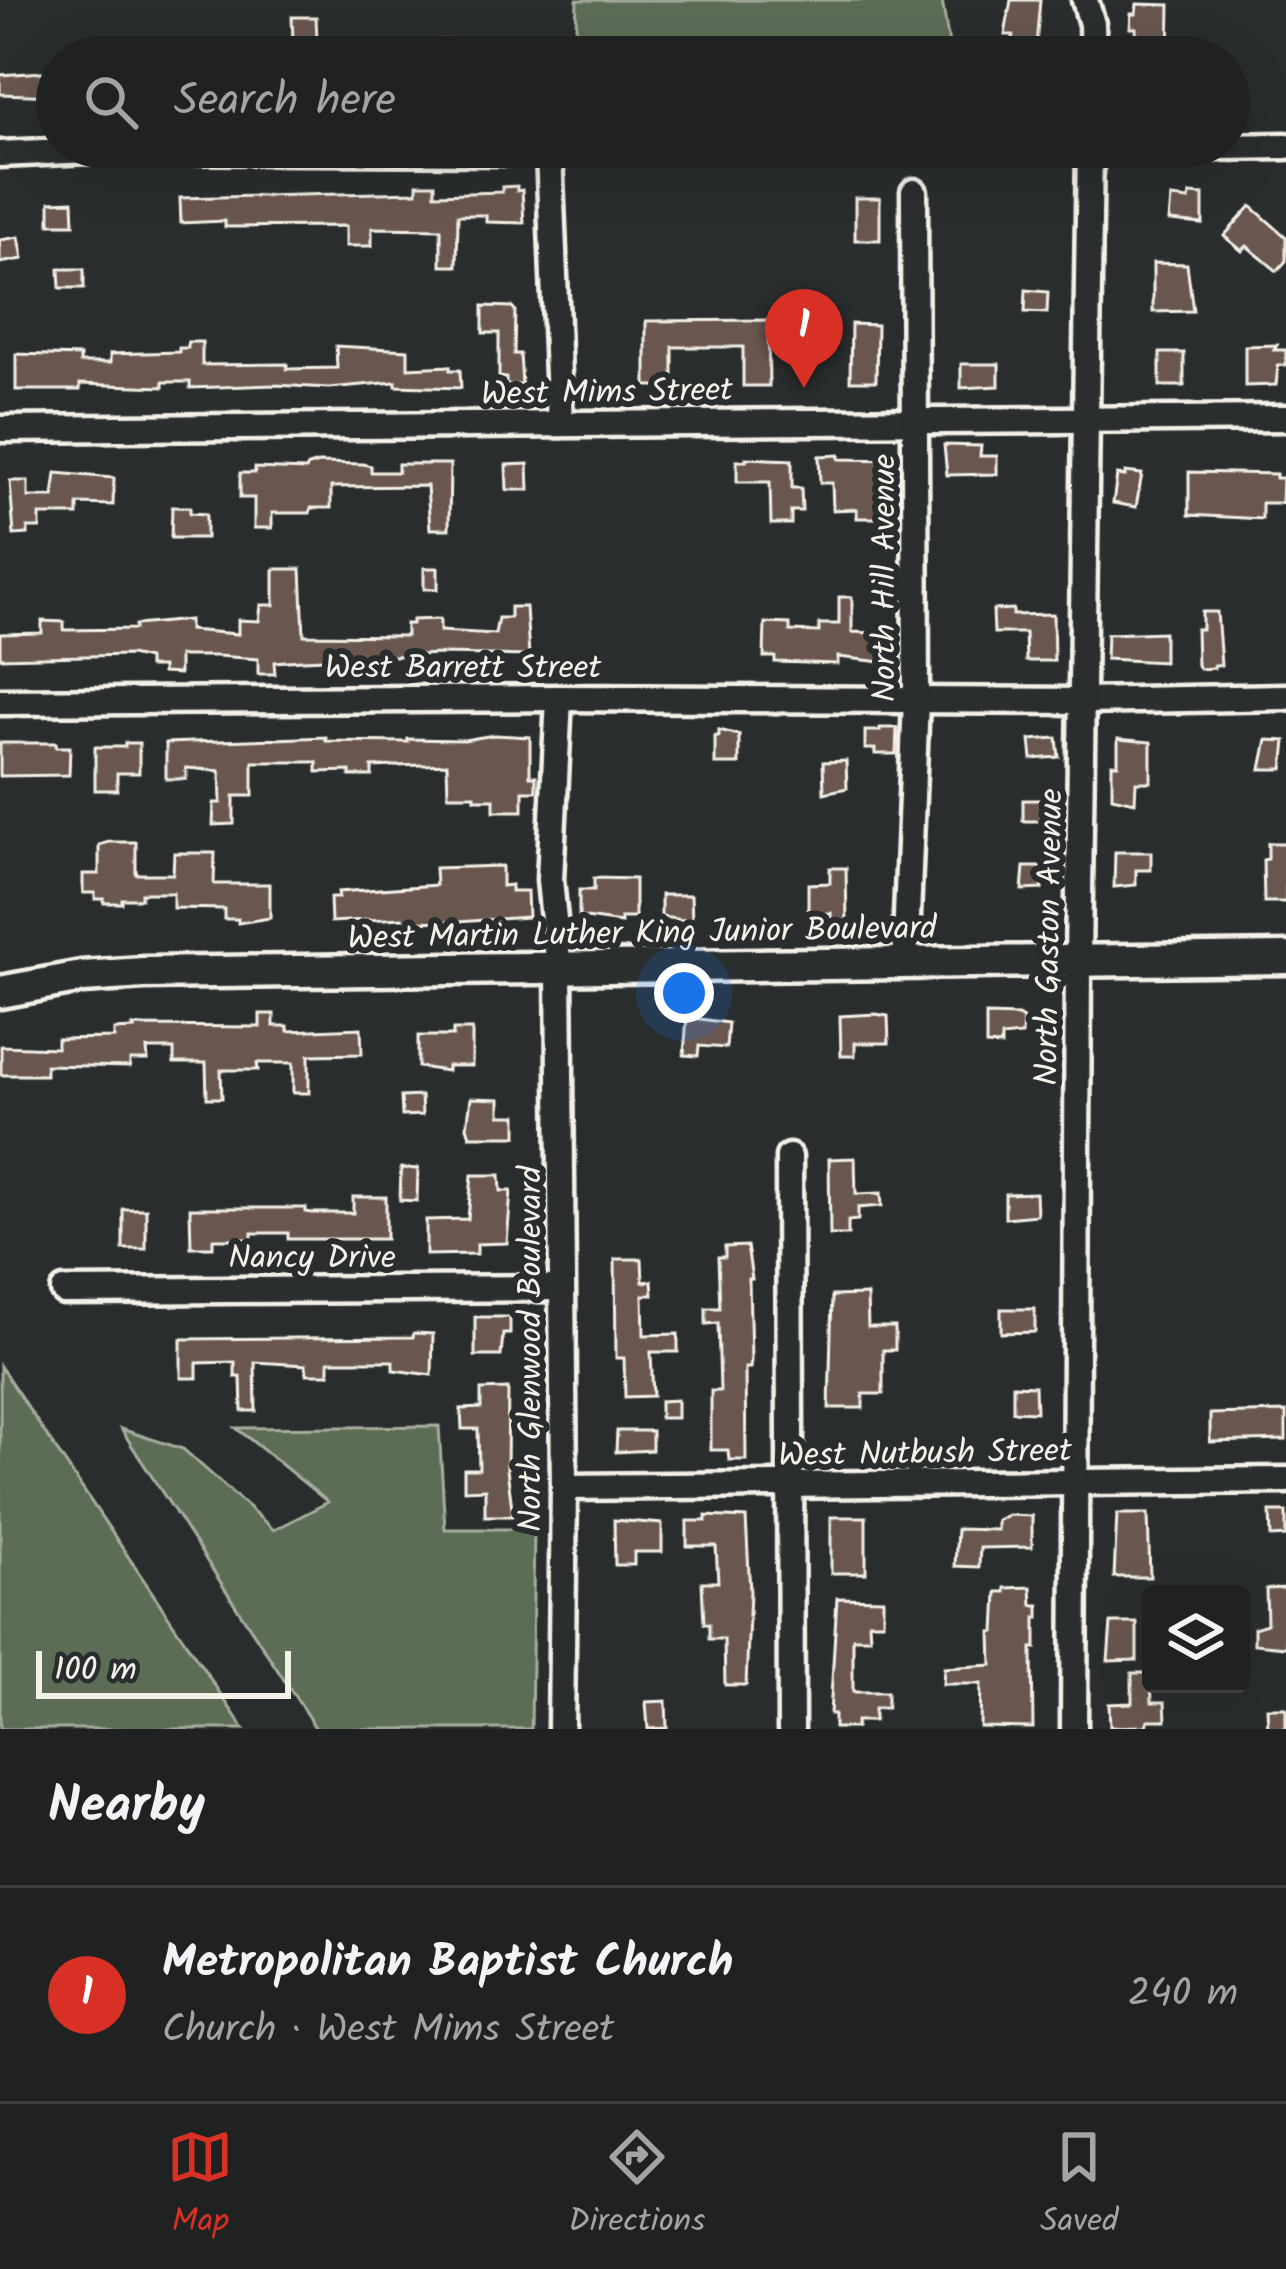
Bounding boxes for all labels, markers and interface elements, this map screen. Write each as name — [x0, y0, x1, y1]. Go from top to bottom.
search box — [36, 36, 1250, 168]
text: Search here — [174, 66, 396, 138]
icon: search — [78, 69, 144, 135]
pin: 1 — [765, 289, 843, 388]
street label: West Mims Street — [481, 365, 735, 422]
street label: North Hill Avenue — [860, 454, 913, 702]
street label: West Barrett Street — [325, 643, 602, 696]
street label: North Gaston Avenue — [1021, 788, 1080, 1086]
street label: West Martin Luther King Junior Boulevard — [347, 903, 939, 966]
your location — [654, 963, 714, 1023]
street label: North Glenwood Boulevard — [506, 1164, 559, 1532]
street label: Nancy Drive — [228, 1233, 396, 1286]
street label: West Nutbush Street — [778, 1425, 1074, 1484]
map controls — [1142, 1585, 1250, 1693]
button: layers — [1142, 1585, 1250, 1693]
scale bar — [36, 1645, 291, 1698]
text: 100 m — [54, 1645, 137, 1698]
text: Nearby — [48, 1767, 205, 1848]
text: Metropolitan Baptist Church — [162, 1928, 733, 2000]
text: 1 — [81, 1964, 93, 2026]
text: 240 m — [1128, 1964, 1238, 2026]
text: Church · West Mims Street — [162, 2000, 614, 2062]
tab: Map — [167, 2124, 233, 2249]
tab: Directions — [568, 2124, 705, 2249]
tab: Saved — [1040, 2124, 1119, 2249]

